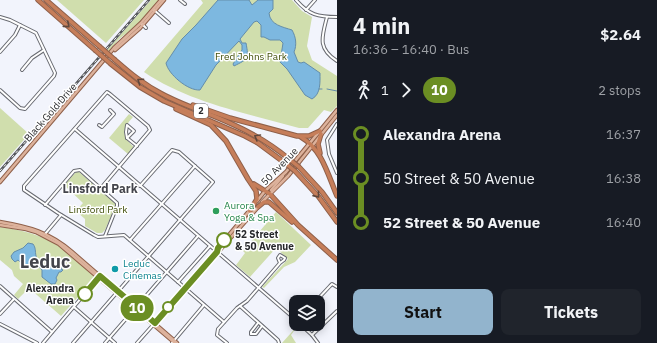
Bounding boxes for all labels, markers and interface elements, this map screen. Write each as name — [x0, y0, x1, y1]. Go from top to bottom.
text: 4 min — [353, 11, 410, 40]
one-way arrow — [62, 21, 69, 28]
text: $2.64 — [600, 25, 641, 44]
text: 16:36 – 16:40 · Bus — [353, 41, 469, 58]
park label: Fred Johns Park — [215, 50, 288, 63]
one-way arrow — [137, 78, 144, 86]
icon: walk — [353, 79, 375, 101]
icon: forward — [395, 79, 417, 101]
street label: Black Gold Drive — [21, 80, 80, 144]
text: 10 — [431, 81, 448, 99]
text: 1 — [381, 82, 389, 99]
text: 2 stops — [598, 82, 641, 99]
road number: 2 — [194, 104, 208, 118]
text: Alexandra Arena — [383, 125, 501, 144]
text: 16:37 — [606, 126, 641, 143]
one-way arrow — [254, 134, 261, 141]
street label: 50 Avenue — [258, 144, 301, 188]
text: 50 Street & 50 Avenue — [383, 169, 535, 188]
text: 16:38 — [606, 170, 641, 187]
district label: Linsford Park — [62, 181, 138, 196]
one-way arrow — [313, 191, 320, 198]
place label: Aurora Yoga & Spa — [224, 199, 275, 224]
park label: Linsford Park — [69, 203, 128, 216]
marker: Aurora Yoga & Spa — [211, 206, 221, 216]
text: 52 Street & 50 Avenue — [383, 213, 540, 232]
text: 16:40 — [606, 214, 641, 231]
place label: 52 Street & 50 Avenue — [235, 228, 294, 253]
marker: 52 Street & 50 Avenue — [216, 232, 232, 248]
district label: Leduc — [20, 250, 70, 273]
place label: Leduc Cinemas — [123, 257, 162, 282]
marker: Leduc Cinemas — [110, 264, 120, 274]
place label: Alexandra Arena — [26, 282, 74, 307]
marker: Alexandra Arena — [77, 286, 93, 302]
button: Start — [353, 289, 493, 335]
button: Tickets — [501, 289, 641, 335]
line badge: 10 — [119, 295, 155, 321]
map controls — [289, 295, 325, 331]
button: layers — [289, 295, 325, 331]
text: 10 — [129, 299, 145, 317]
unlabelled marker — [162, 301, 174, 313]

